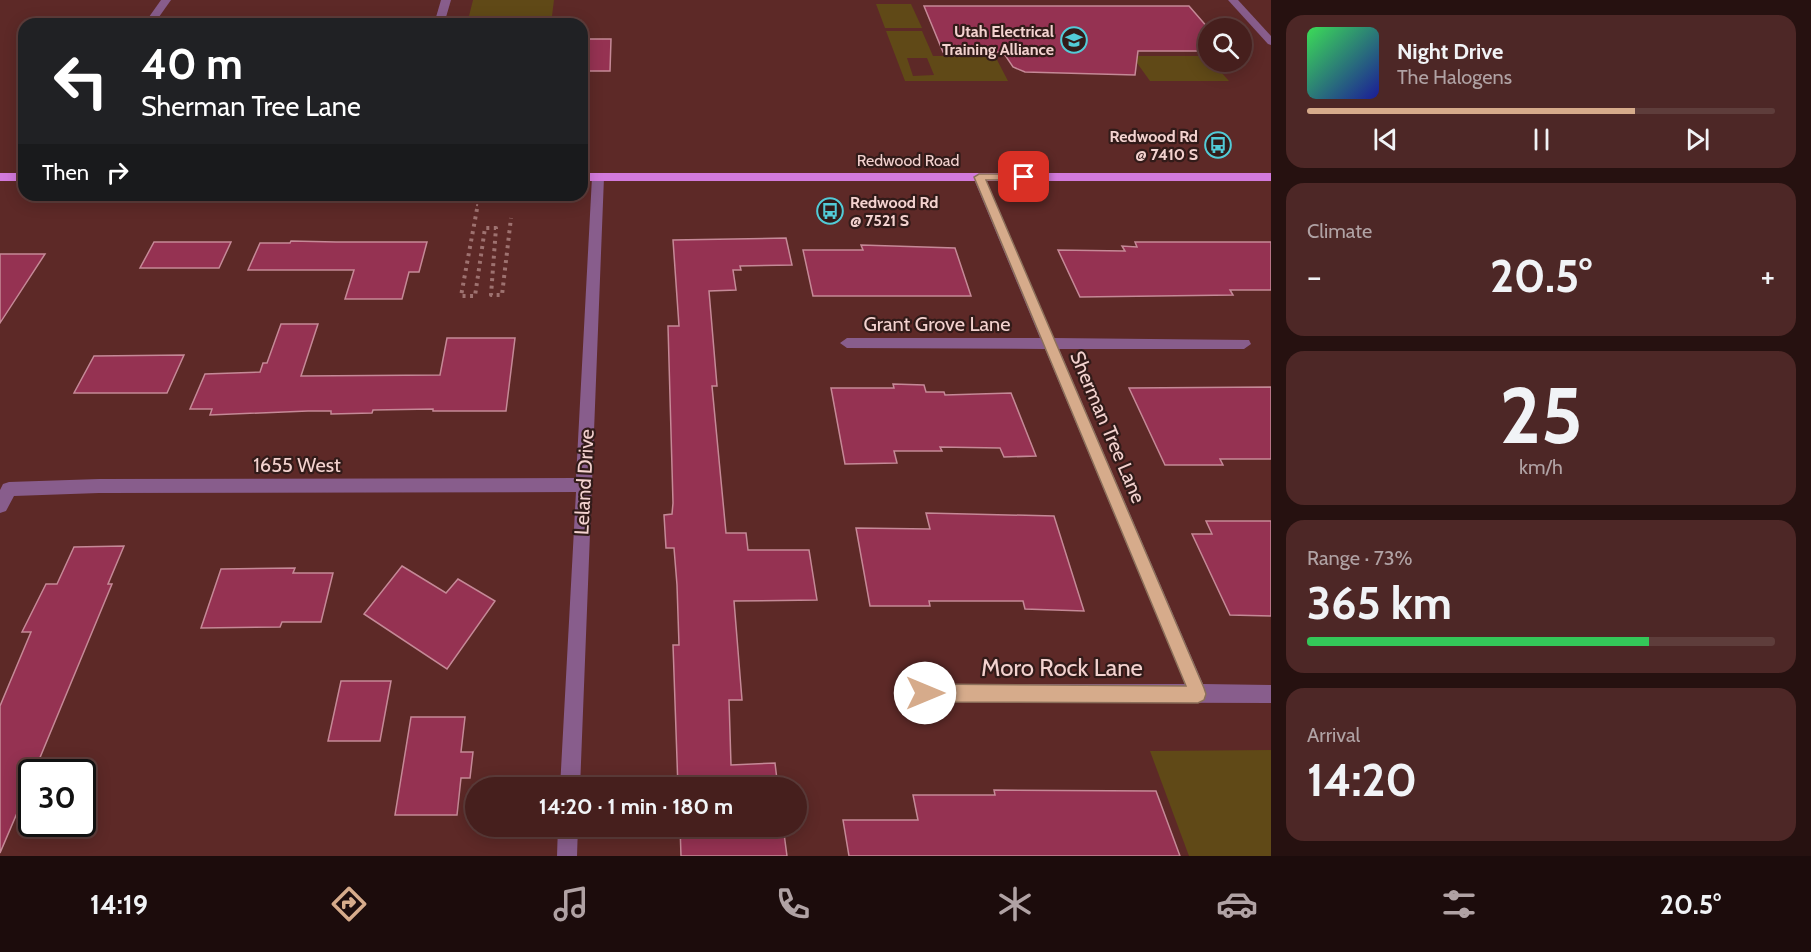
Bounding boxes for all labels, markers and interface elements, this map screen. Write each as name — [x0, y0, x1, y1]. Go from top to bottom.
map controls — [1198, 18, 1252, 72]
button: search — [1198, 18, 1252, 72]
place label: Utah Electrical Training Alliance — [942, 22, 1054, 59]
school or university icon: Utah Electrical Training Alliance — [1059, 25, 1089, 55]
text: 40 m — [141, 38, 243, 90]
text: Night Drive — [1397, 38, 1503, 65]
icon: left — [42, 42, 120, 120]
text: The Halogens — [1397, 65, 1512, 89]
text: Sherman Tree Lane — [141, 90, 361, 123]
icon: previous — [1369, 123, 1402, 156]
icon: pause — [1525, 123, 1558, 156]
icon: next — [1681, 123, 1714, 156]
place label: Redwood Rd @ 7410 S — [1110, 127, 1198, 164]
bus stop icon: Redwood Rd @ 7410 S — [1203, 130, 1233, 160]
street label: Redwood Road — [857, 151, 959, 170]
pin — [998, 151, 1049, 202]
icon: right — [101, 156, 134, 189]
text: Then — [42, 159, 89, 186]
icon: arrive — [1007, 160, 1040, 193]
place label: Redwood Rd @ 7521 S — [850, 193, 938, 230]
bus stop icon: Redwood Rd @ 7521 S — [815, 196, 845, 226]
text: Climate — [1307, 219, 1372, 243]
text: 20.5° — [1490, 249, 1592, 303]
text: − — [1307, 256, 1322, 296]
text: + — [1760, 256, 1775, 296]
street label: Grant Grove Lane — [864, 312, 1011, 336]
street label: Sherman Tree Lane — [1065, 347, 1151, 507]
text: 25 — [1499, 368, 1583, 463]
street label: Leland Drive — [569, 428, 599, 536]
street label: 1655 West — [253, 453, 341, 477]
text: km/h — [1519, 455, 1563, 479]
text: Range · 73% — [1307, 546, 1413, 570]
text: 365 km — [1307, 576, 1452, 630]
street label: Moro Rock Lane — [981, 653, 1143, 682]
position arrow — [893, 661, 957, 725]
text: Arrival — [1307, 723, 1360, 747]
text: 14:20 — [1307, 753, 1417, 807]
speed limit sign: 30 — [18, 759, 96, 837]
text: 14:20 · 1 min · 180 m — [539, 793, 733, 820]
icon: directions — [328, 883, 370, 925]
icon: music — [550, 883, 592, 925]
icon: phone — [772, 883, 814, 925]
icon: climate — [994, 883, 1036, 925]
icon: car — [1216, 883, 1258, 925]
icon: filters — [1438, 883, 1480, 925]
text: 14:19 — [90, 888, 148, 921]
text: 20.5° — [1660, 888, 1721, 921]

